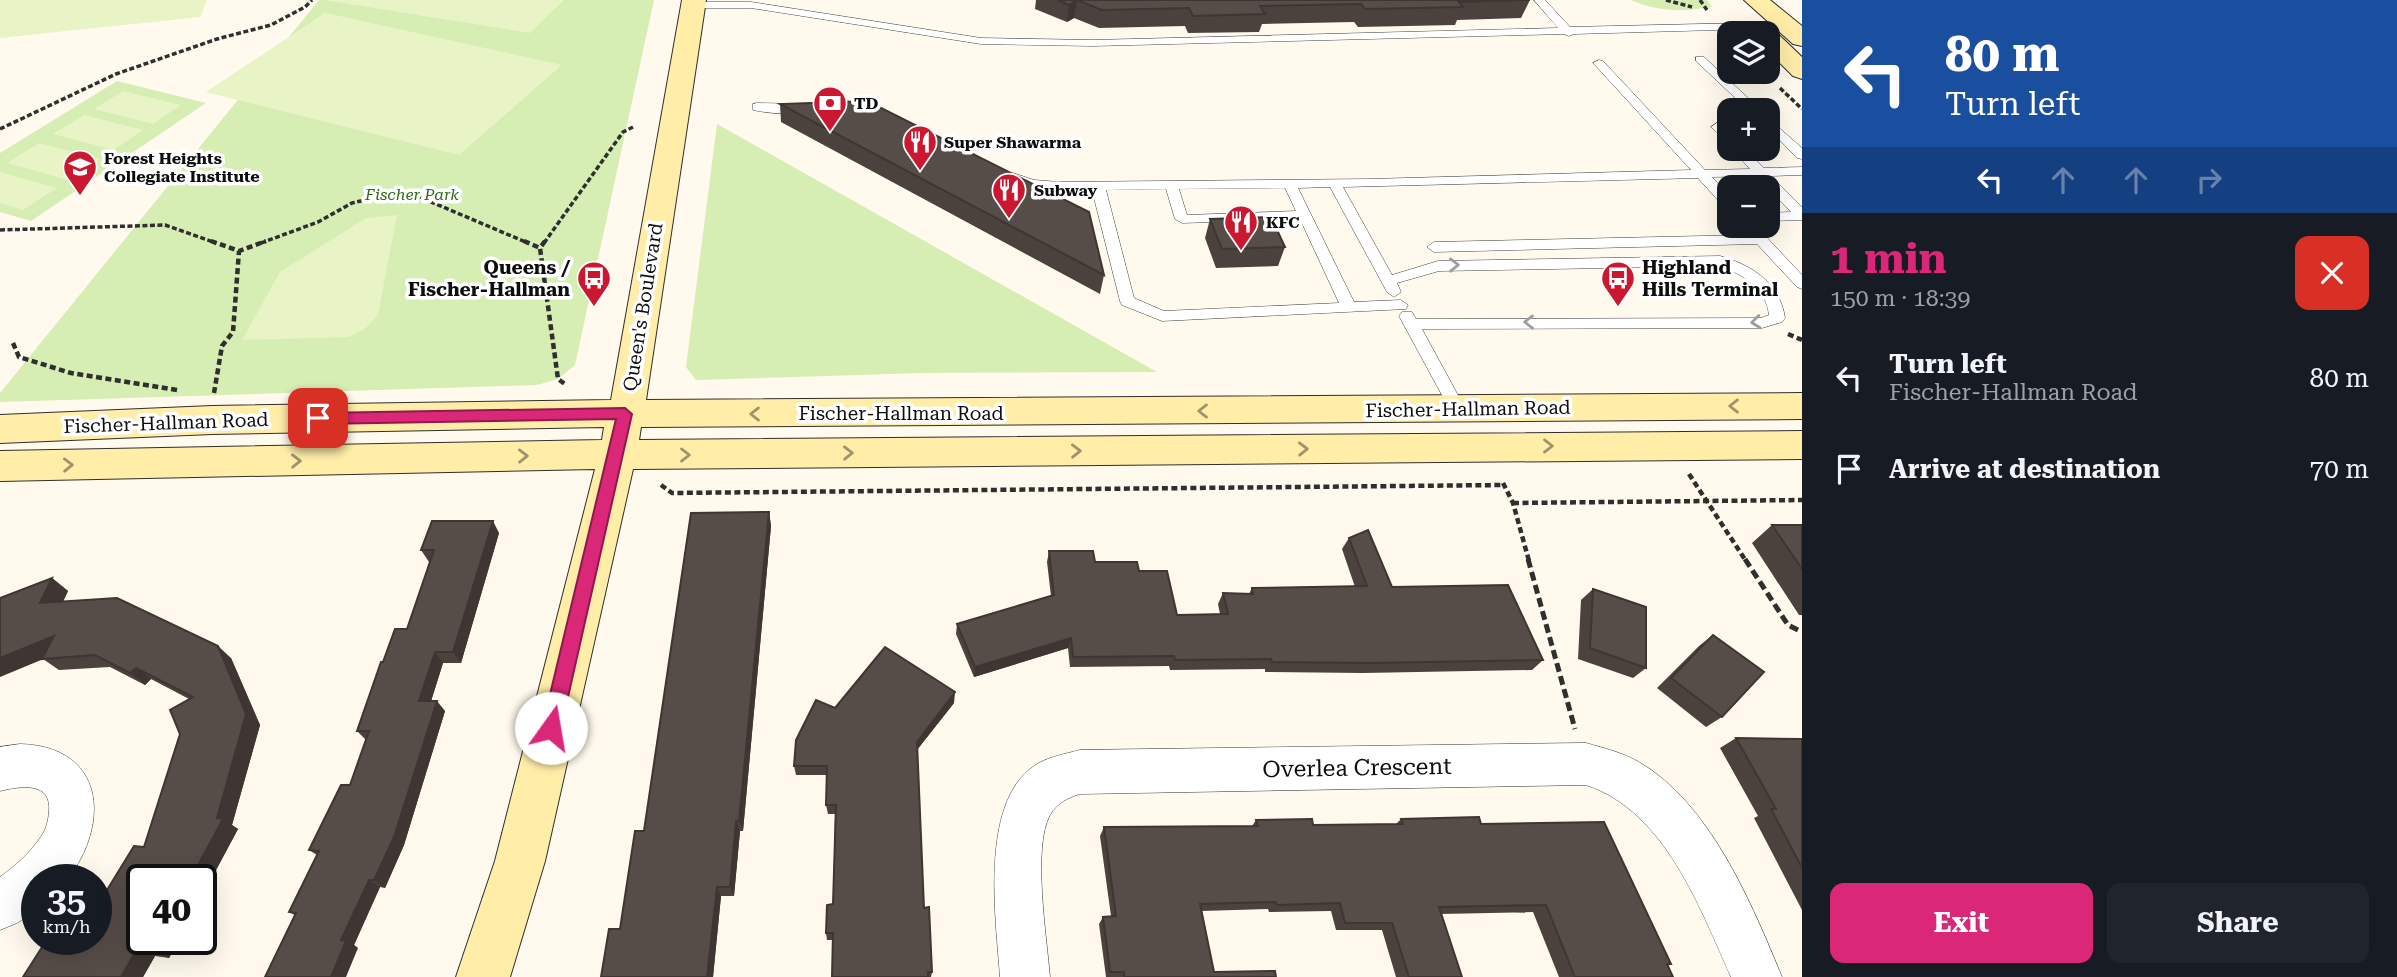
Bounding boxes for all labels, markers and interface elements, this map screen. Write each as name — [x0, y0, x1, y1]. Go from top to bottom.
map controls — [1717, 21, 1780, 238]
button: layers — [1717, 21, 1780, 84]
text: 80 m — [1945, 26, 2060, 83]
icon: left — [1830, 28, 1921, 119]
bank icon: TD — [811, 84, 849, 133]
text: Turn left — [1945, 85, 2080, 123]
place label: TD — [854, 94, 879, 113]
button: + — [1717, 98, 1780, 161]
restaurant icon: Super Shawarma — [901, 123, 939, 172]
place label: Super Shawarma — [944, 133, 1082, 152]
school or university icon: Forest Heights Collegiate Institute — [61, 148, 99, 197]
place label: Forest Heights Collegiate Institute — [104, 149, 260, 186]
icon: left — [1971, 161, 2009, 199]
icon: ahead — [2044, 161, 2082, 199]
icon: ahead — [2117, 161, 2155, 199]
icon: right — [2190, 161, 2228, 199]
restaurant icon: Subway — [990, 171, 1028, 220]
button: − — [1717, 175, 1780, 238]
place label: Subway — [1034, 181, 1098, 200]
park label: Fischer Park — [364, 185, 459, 204]
restaurant icon: KFC — [1222, 203, 1260, 252]
place label: KFC — [1266, 213, 1299, 232]
street label: Queen's Boulevard — [618, 221, 668, 393]
text: 1 min — [1830, 234, 1947, 283]
button: close — [2295, 236, 2369, 310]
place label: Queens / Fischer-Hallman — [408, 256, 571, 301]
place label: Highland Hills Terminal — [1642, 256, 1778, 301]
one-way arrow — [1449, 258, 1460, 273]
bus stop icon: Queens / Fischer-Hallman — [575, 259, 613, 308]
bus stop icon: Highland Hills Terminal — [1599, 259, 1637, 308]
text: 150 m · 18:39 — [1830, 285, 1970, 312]
one-way arrow — [1523, 314, 1534, 330]
one-way arrow — [1750, 314, 1761, 329]
text: Turn left — [1889, 349, 2007, 379]
icon: left — [1830, 359, 1868, 397]
text: 80 m — [2310, 363, 2369, 393]
text: Fischer-Hallman Road — [1889, 379, 2137, 406]
pin — [288, 388, 348, 448]
street label: Fischer-Hallman Road — [1365, 396, 1571, 422]
icon: arrive — [299, 399, 337, 437]
one-way arrow — [1728, 399, 1739, 414]
street label: Fischer-Hallman Road — [798, 402, 1004, 425]
one-way arrow — [1197, 403, 1208, 419]
one-way arrow — [749, 406, 760, 422]
street label: Fischer-Hallman Road — [63, 408, 269, 438]
one-way arrow — [1543, 438, 1553, 454]
one-way arrow — [1298, 441, 1309, 456]
one-way arrow — [1071, 443, 1081, 459]
one-way arrow — [843, 446, 854, 461]
one-way arrow — [680, 447, 691, 463]
one-way arrow — [518, 448, 529, 463]
icon: arrive — [1830, 450, 1868, 488]
one-way arrow — [290, 453, 301, 468]
text: Arrive at destination — [1889, 454, 2160, 484]
text: 70 m — [2310, 454, 2369, 484]
one-way arrow — [63, 457, 74, 473]
position arrow — [514, 691, 588, 765]
street label: Overlea Crescent — [1262, 753, 1452, 783]
speed limit sign: 40 — [126, 864, 217, 955]
text: 35 — [47, 880, 86, 921]
button: Exit — [1830, 883, 2093, 963]
button: Share — [2107, 883, 2369, 963]
text: km/h — [42, 916, 91, 937]

